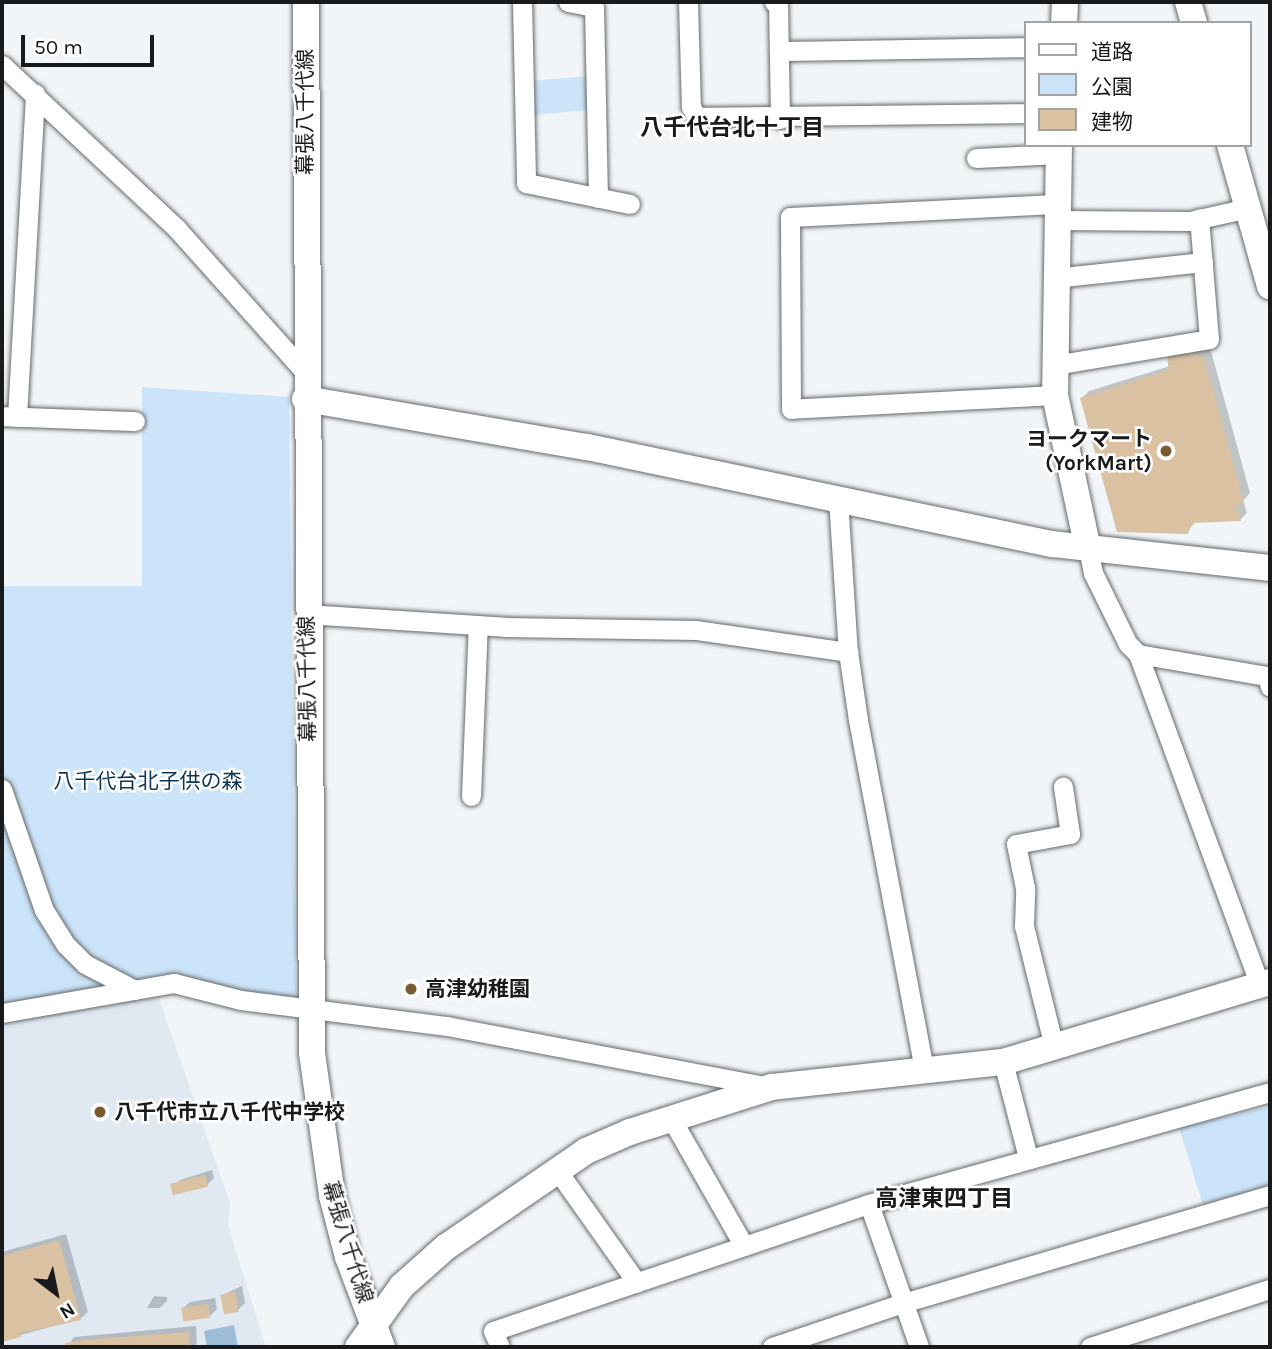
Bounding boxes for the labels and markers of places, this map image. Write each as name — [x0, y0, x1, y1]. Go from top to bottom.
place label: ヨークマート (YorkMart) — [1026, 426, 1152, 476]
marker: ヨークマート (YorkMart) — [1158, 443, 1174, 459]
place label: 高津幼稚園 — [425, 976, 530, 1002]
marker: 高津幼稚園 — [403, 981, 419, 997]
place label: 八千代市立八千代中学校 — [114, 1099, 345, 1125]
marker: 八千代市立八千代中学校 — [92, 1104, 108, 1120]

